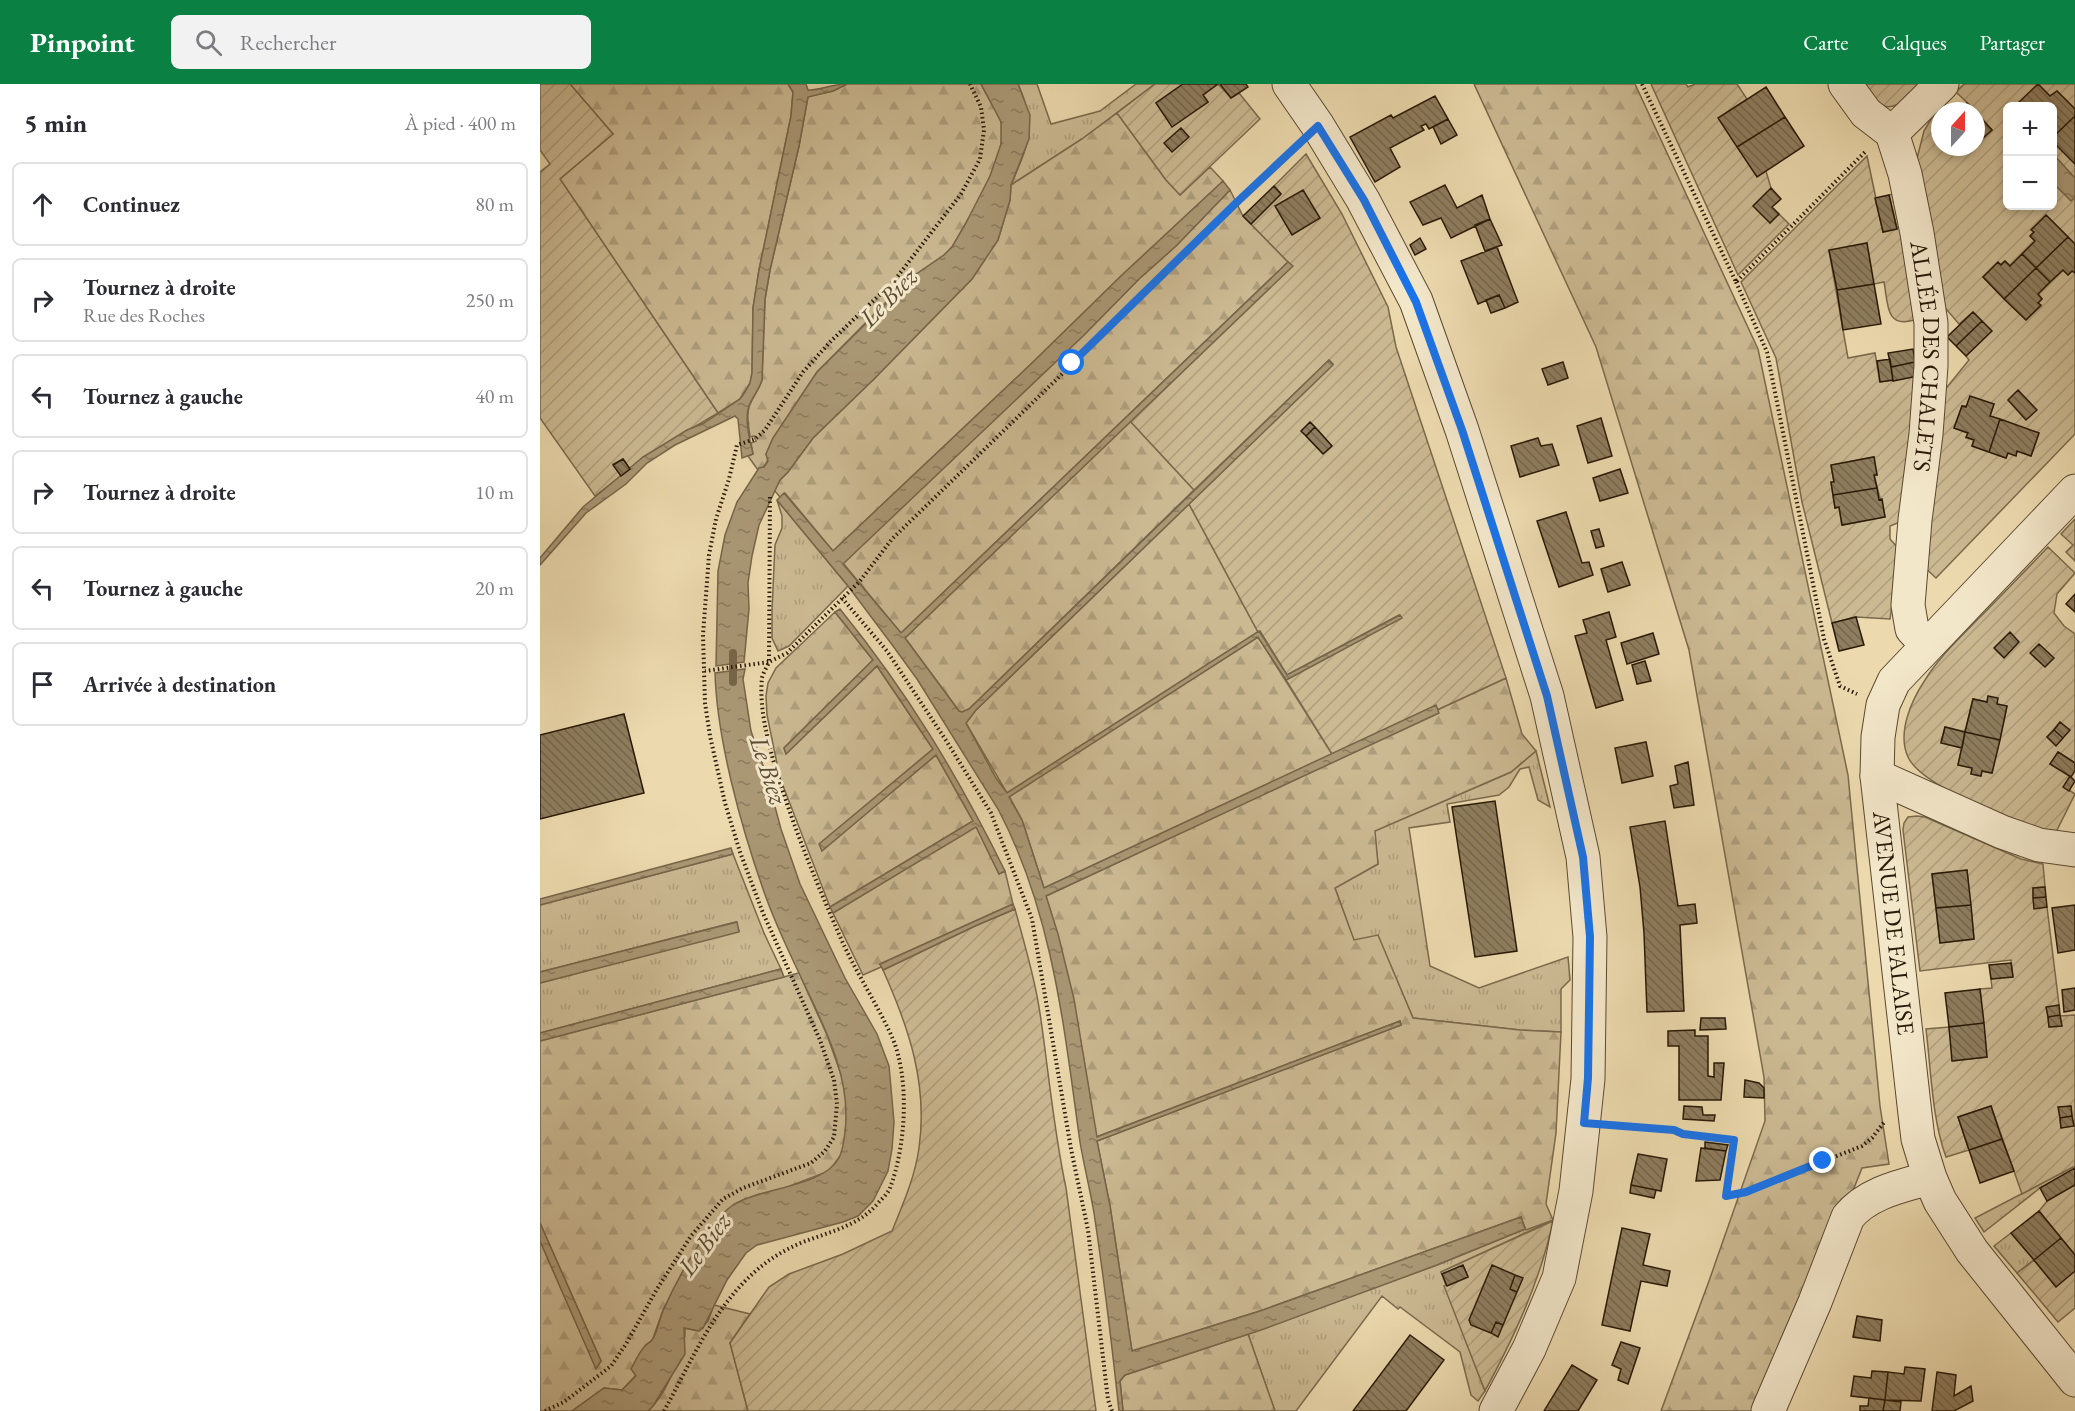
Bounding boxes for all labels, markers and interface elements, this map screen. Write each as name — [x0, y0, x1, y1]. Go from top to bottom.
search box — [171, 15, 591, 69]
text: Pinpoint — [30, 24, 135, 60]
icon: search — [192, 26, 225, 59]
text: Rechercher — [240, 28, 336, 57]
text: Carte — [1803, 29, 1848, 56]
text: Calques — [1881, 29, 1947, 56]
text: Partager — [1980, 29, 2045, 56]
north arrow — [1931, 102, 1985, 156]
map controls — [2003, 102, 2057, 210]
button: + — [2003, 102, 2057, 156]
text: 5 min — [24, 106, 87, 140]
text: À pied · 400 m — [405, 110, 516, 136]
button: − — [2003, 156, 2057, 210]
icon: ahead — [26, 188, 59, 221]
text: Continuez — [83, 190, 180, 219]
text: 80 m — [475, 191, 514, 217]
street label: ALLÉE DES CHALETS — [1903, 238, 1947, 474]
water label: Le Biez — [851, 259, 925, 335]
text: Tournez à droite — [83, 273, 236, 302]
icon: right — [26, 284, 59, 317]
text: 250 m — [466, 287, 514, 313]
text: Rue des Roches — [83, 302, 205, 328]
route start — [1058, 349, 1084, 375]
icon: left — [26, 380, 59, 413]
text: Tournez à gauche — [83, 382, 243, 411]
text: 40 m — [475, 383, 514, 409]
icon: right — [26, 476, 59, 509]
text: Tournez à droite — [83, 478, 236, 507]
text: 10 m — [475, 479, 514, 505]
icon: left — [26, 572, 59, 605]
text: Tournez à gauche — [83, 574, 243, 603]
text: 20 m — [475, 575, 514, 601]
icon: arrive — [26, 668, 59, 701]
text: Arrivée à destination — [83, 670, 276, 699]
water label: Le Biez — [742, 730, 796, 809]
street label: AVENUE DE FALAISE — [1866, 808, 1922, 1036]
route end — [1809, 1147, 1835, 1173]
water label: Le Biez — [669, 1205, 739, 1283]

